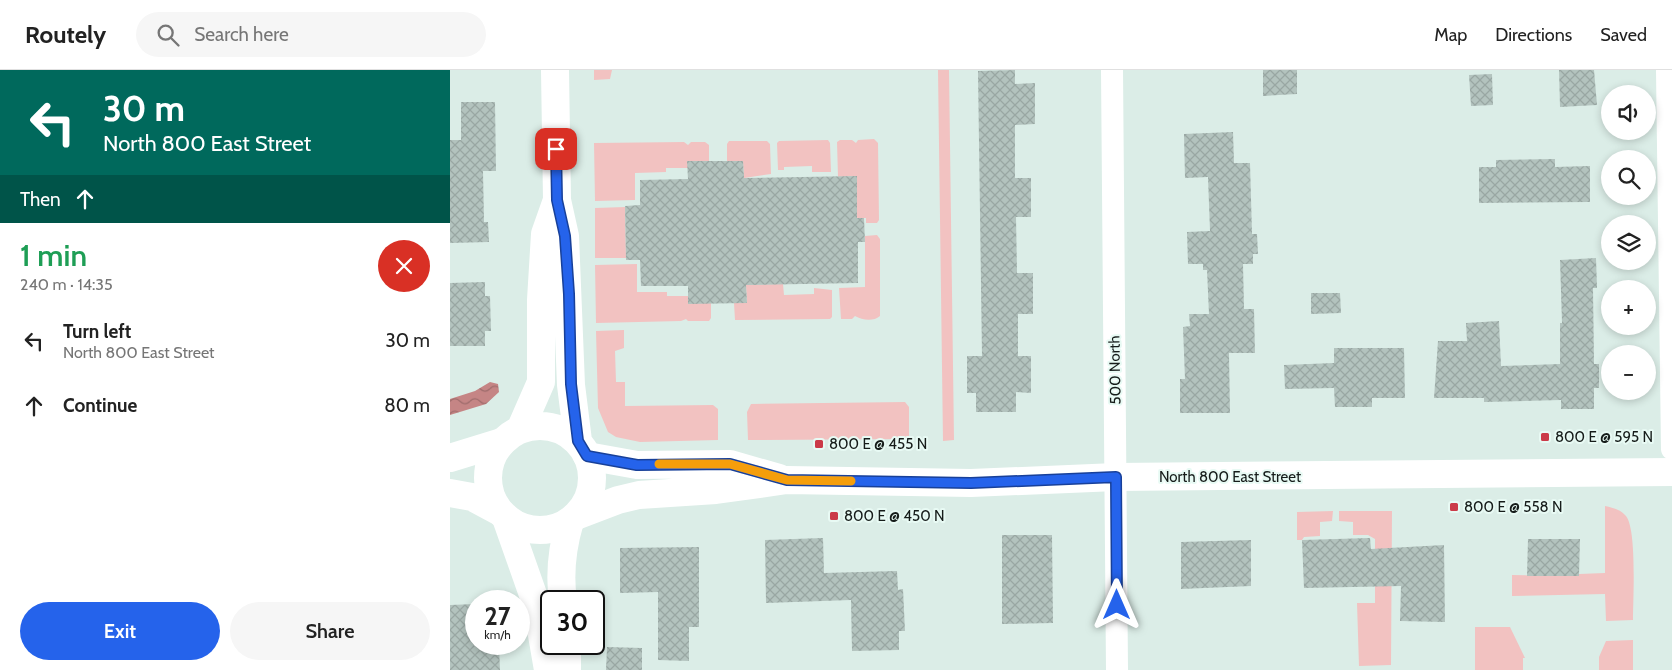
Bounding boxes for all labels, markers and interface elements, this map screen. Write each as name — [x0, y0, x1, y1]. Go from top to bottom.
search box — [136, 12, 486, 57]
text: Routely — [25, 20, 106, 49]
icon: search — [154, 21, 182, 49]
text: Search here — [194, 23, 289, 46]
text: Map — [1434, 24, 1467, 46]
text: Directions — [1495, 24, 1572, 46]
text: Saved — [1600, 24, 1647, 46]
map controls — [1601, 85, 1656, 400]
button: sound — [1601, 85, 1656, 140]
text: 30 m — [103, 87, 185, 130]
icon: left — [20, 90, 85, 155]
pin — [535, 128, 577, 170]
text: North 800 East Street — [103, 130, 311, 157]
icon: arrive — [542, 135, 570, 163]
button: search — [1601, 150, 1656, 205]
icon: ahead — [71, 185, 99, 213]
text: Then — [20, 188, 61, 211]
button: layers — [1601, 215, 1656, 270]
text: 1 min — [20, 237, 87, 274]
button: close — [378, 240, 430, 292]
text: 240 m · 14:35 — [20, 275, 113, 294]
button: + — [1601, 280, 1656, 335]
text: Turn left — [63, 320, 131, 343]
icon: left — [20, 327, 48, 355]
text: 30 m — [386, 329, 430, 352]
street label: 500 North — [1105, 335, 1125, 405]
text: North 800 East Street — [63, 343, 214, 362]
button: − — [1601, 345, 1656, 400]
icon: ahead — [20, 392, 48, 420]
text: Continue — [63, 394, 137, 417]
text: 80 m — [384, 394, 430, 417]
place label: 800 E @ 595 N — [1555, 428, 1653, 446]
marker: 800 E @ 595 N — [1539, 431, 1551, 443]
place label: 800 E @ 455 N — [829, 435, 927, 453]
marker: 800 E @ 455 N — [813, 438, 825, 450]
street label: North 800 East Street — [1159, 468, 1301, 486]
place label: 800 E @ 558 N — [1464, 498, 1563, 516]
marker: 800 E @ 558 N — [1448, 501, 1460, 513]
place label: 800 E @ 450 N — [844, 507, 945, 525]
marker: 800 E @ 450 N — [828, 510, 840, 522]
position arrow — [1090, 578, 1142, 630]
speed limit sign: 30 — [540, 590, 605, 655]
text: 27 — [485, 601, 510, 631]
button: Exit — [20, 602, 220, 660]
button: Share — [230, 602, 430, 660]
text: km/h — [484, 627, 511, 642]

